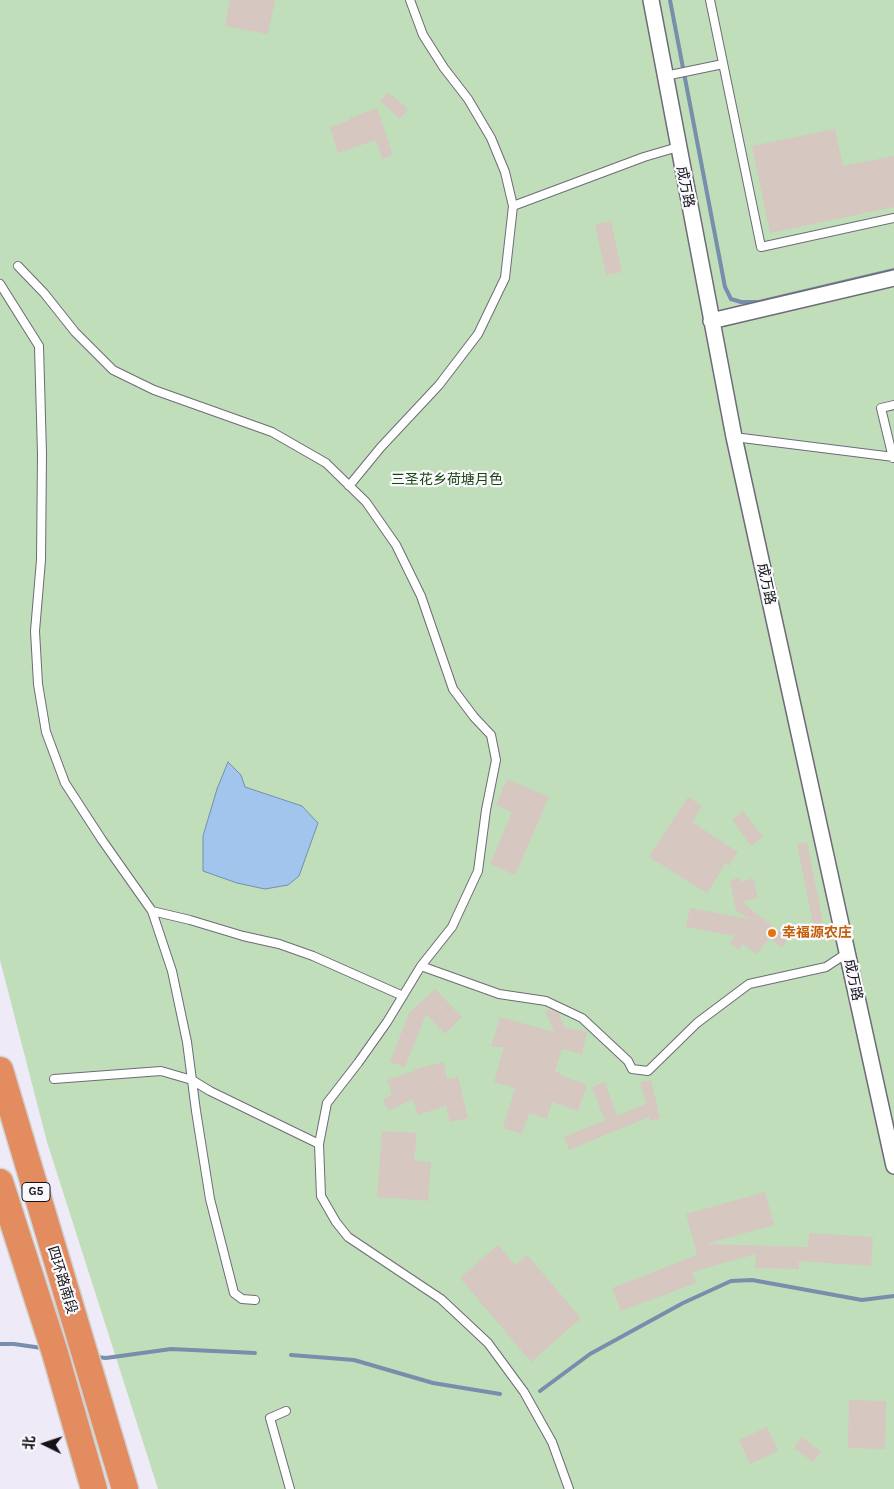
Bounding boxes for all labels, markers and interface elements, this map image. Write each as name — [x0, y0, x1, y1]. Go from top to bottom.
street label: 成万路 — [673, 165, 697, 209]
park label: 三圣花乡荷塘月色 — [391, 472, 503, 488]
street label: 成万路 — [753, 562, 779, 606]
place label: 幸福源农庄 — [782, 925, 852, 941]
marker: 幸福源农庄 — [766, 927, 778, 939]
street label: 成万路 — [840, 958, 866, 1002]
road number: G5 — [22, 1182, 50, 1202]
street label: 四环路南段 — [44, 1244, 80, 1316]
north arrow — [20, 1419, 70, 1469]
text: 北 — [21, 1435, 39, 1450]

